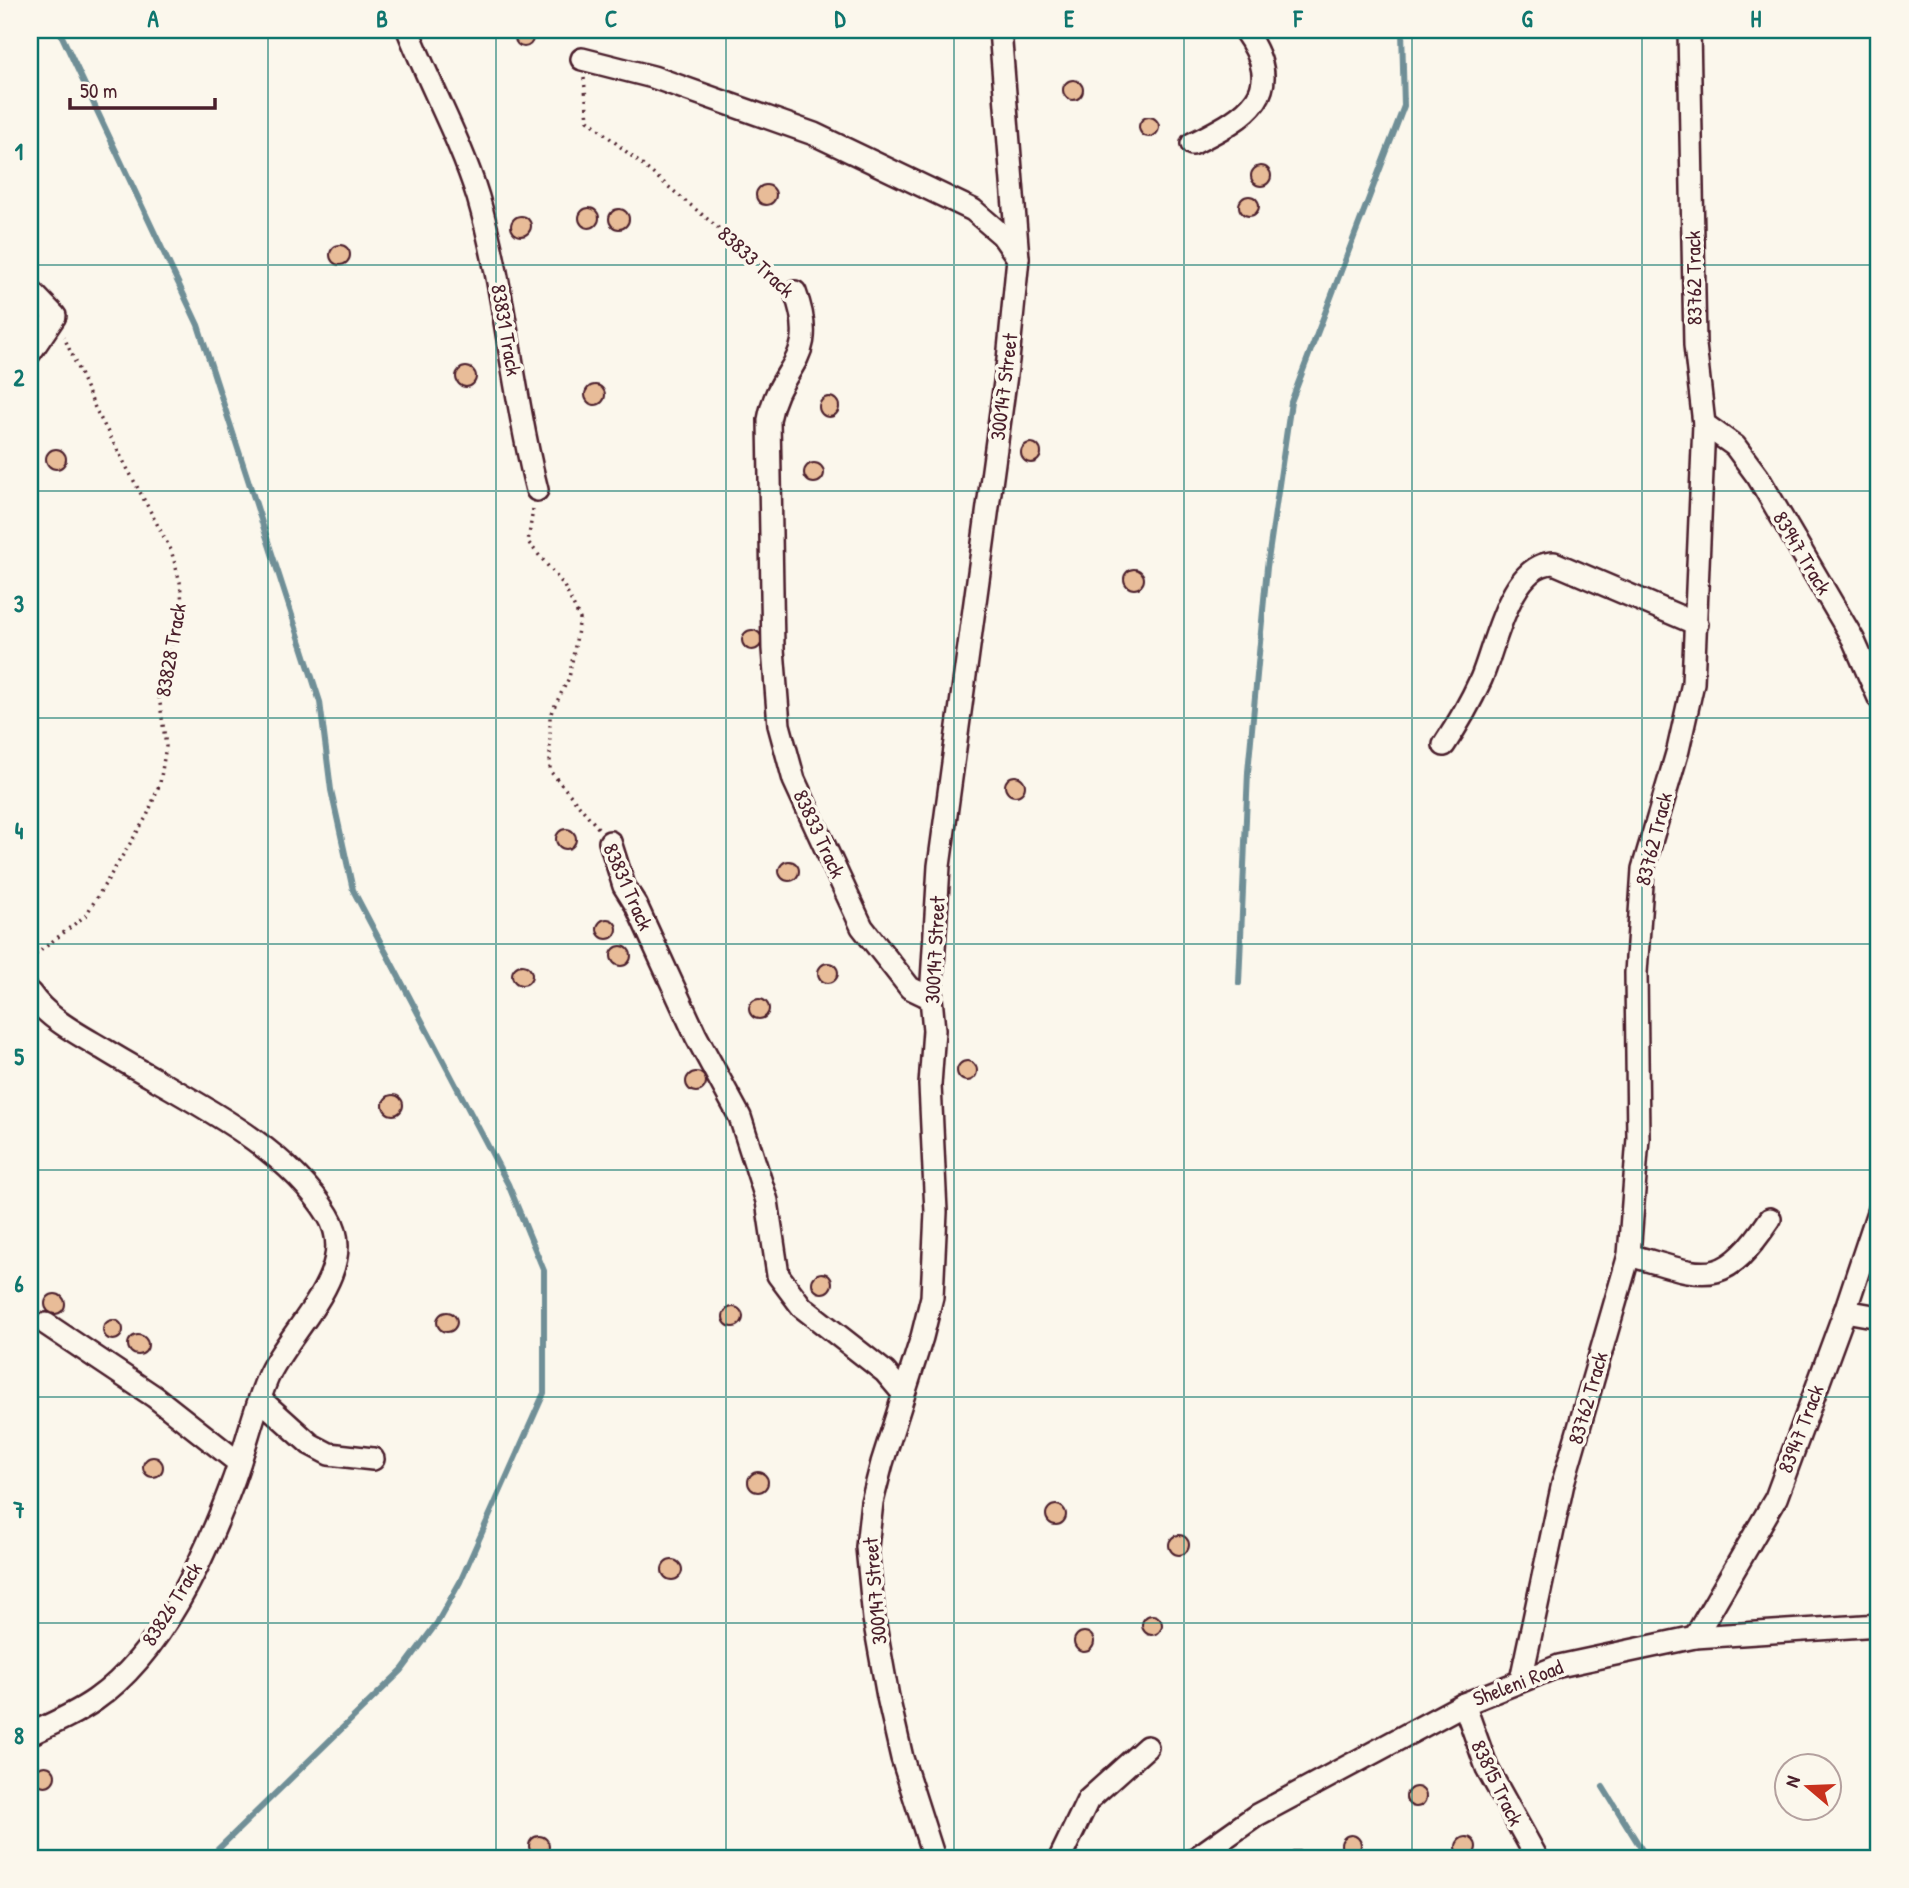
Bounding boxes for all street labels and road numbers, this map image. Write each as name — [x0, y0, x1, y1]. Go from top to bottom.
street label: 83833 Track — [712, 219, 801, 304]
street label: 83762 Track — [1678, 230, 1709, 326]
street label: 83831 Track — [484, 282, 529, 378]
street label: 300147 Street — [983, 331, 1025, 442]
street label: 83947 Track — [1766, 506, 1839, 600]
street label: 83828 Track — [148, 601, 193, 699]
street label: 83833 Track — [786, 785, 853, 883]
street label: 83762 Track — [1628, 789, 1679, 888]
street label: 83831 Track — [596, 839, 661, 935]
street label: 300147 Street — [917, 895, 952, 1005]
street label: 83762 Track — [1560, 1348, 1615, 1447]
street label: 83947 Track — [1770, 1380, 1831, 1477]
street label: 300147 Street — [855, 1535, 894, 1646]
street label: 83826 Track — [134, 1556, 209, 1651]
street label: Sheleni Road — [1469, 1652, 1567, 1713]
street label: 83815 Track — [1464, 1735, 1531, 1831]

